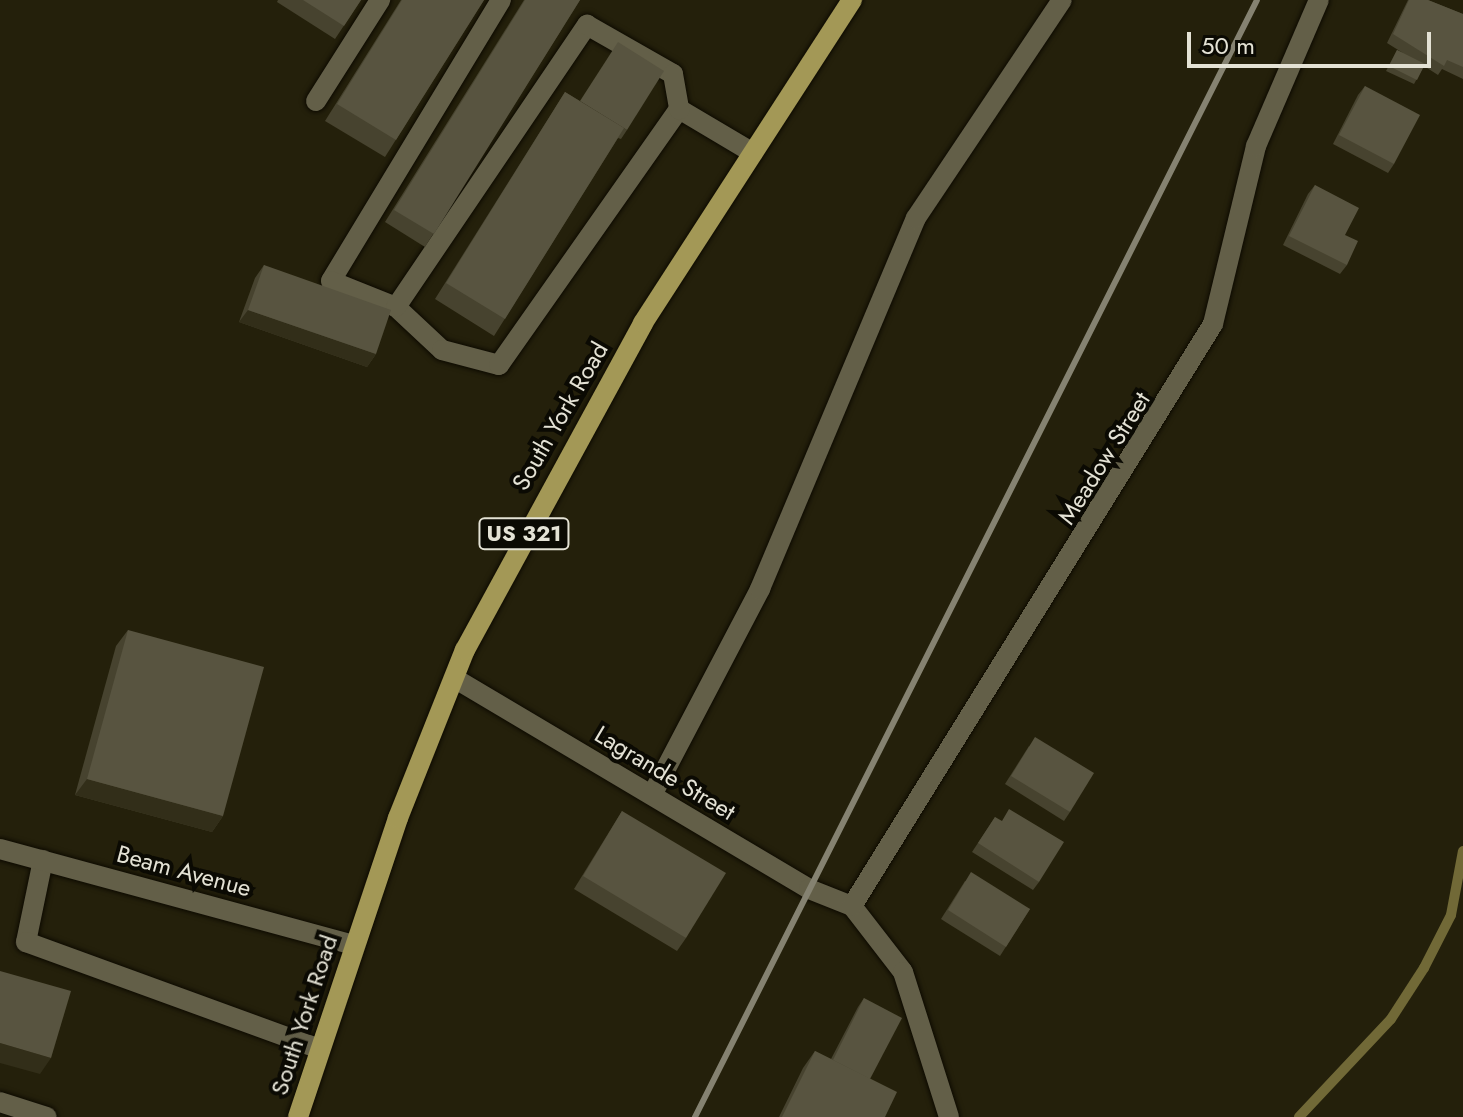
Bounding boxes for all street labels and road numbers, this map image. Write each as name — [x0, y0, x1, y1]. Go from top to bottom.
street label: South York Road — [506, 337, 614, 495]
street label: Meadow Street — [1052, 387, 1156, 529]
road number: US 321 — [478, 516, 570, 552]
street label: Lagrande Street — [589, 720, 741, 826]
street label: Beam Avenue — [114, 839, 254, 903]
street label: South York Road — [265, 931, 343, 1099]

